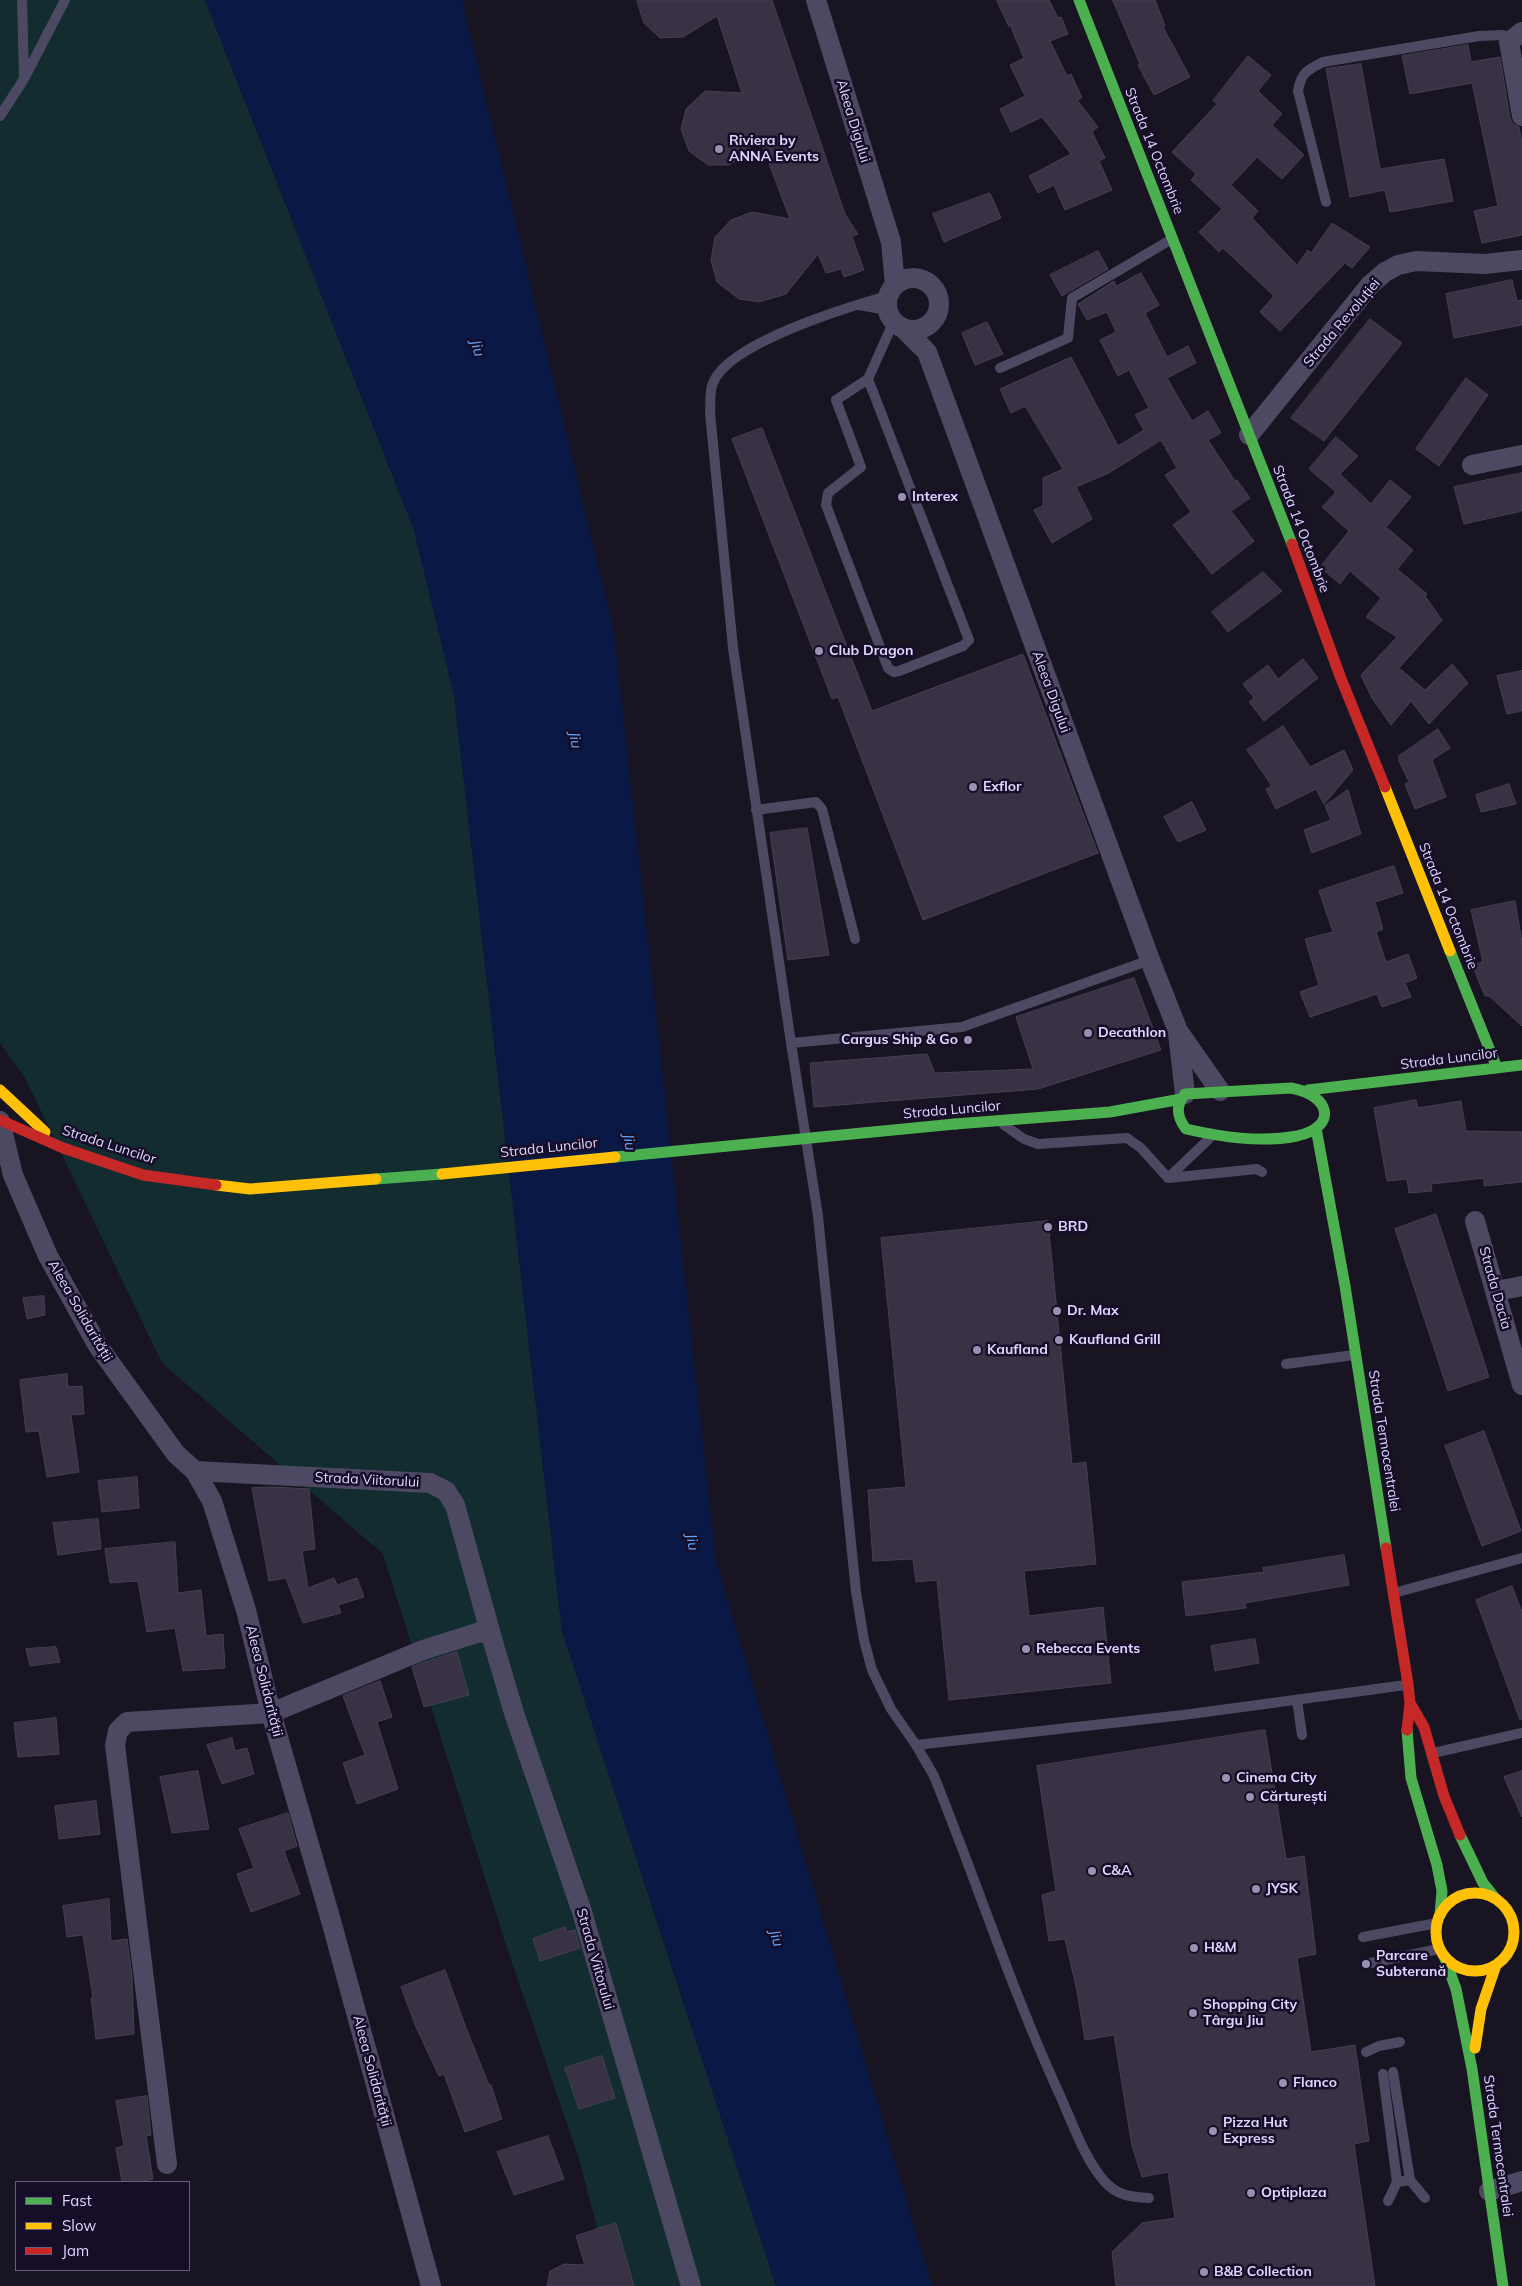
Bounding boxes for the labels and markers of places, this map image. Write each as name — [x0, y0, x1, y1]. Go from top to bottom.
place label: Riviera by ANNA Events — [729, 133, 819, 166]
marker: Riviera by ANNA Events — [713, 143, 725, 155]
place label: Interex — [912, 489, 958, 505]
marker: Interex — [896, 491, 908, 503]
place label: Club Dragon — [829, 643, 913, 659]
marker: Club Dragon — [813, 645, 825, 657]
place label: Exflor — [983, 779, 1022, 795]
marker: Exflor — [967, 781, 979, 793]
place label: Decathlon — [1098, 1025, 1166, 1041]
marker: Decathlon — [1082, 1027, 1094, 1039]
place label: Cargus Ship & Go — [841, 1032, 958, 1048]
marker: Cargus Ship & Go — [962, 1034, 974, 1046]
place label: BRD — [1058, 1219, 1088, 1235]
marker: BRD — [1042, 1221, 1054, 1233]
place label: Dr. Max — [1067, 1303, 1119, 1319]
marker: Dr. Max — [1051, 1305, 1063, 1317]
place label: Kaufland Grill — [1069, 1332, 1161, 1348]
marker: Kaufland Grill — [1053, 1334, 1065, 1346]
place label: Kaufland — [987, 1342, 1048, 1358]
marker: Kaufland — [971, 1344, 983, 1356]
place label: Rebecca Events — [1036, 1641, 1140, 1657]
marker: Rebecca Events — [1020, 1643, 1032, 1655]
place label: Cinema City — [1236, 1770, 1317, 1786]
marker: Cinema City — [1220, 1772, 1232, 1784]
place label: Cărturești — [1260, 1789, 1327, 1805]
marker: Cărturești — [1244, 1791, 1256, 1803]
place label: C&A — [1102, 1863, 1131, 1879]
marker: C&A — [1086, 1865, 1098, 1877]
place label: JYSK — [1266, 1881, 1298, 1897]
marker: JYSK — [1250, 1883, 1262, 1895]
place label: H&M — [1204, 1940, 1237, 1956]
marker: H&M — [1188, 1942, 1200, 1954]
place label: Parcare Subterană — [1376, 1948, 1446, 1980]
marker: Parcare Subterană — [1360, 1958, 1372, 1970]
place label: Shopping City Târgu Jiu — [1203, 1997, 1297, 2030]
marker: Shopping City Târgu Jiu — [1187, 2007, 1199, 2019]
place label: Flanco — [1293, 2075, 1337, 2091]
marker: Flanco — [1277, 2077, 1289, 2089]
place label: Pizza Hut Express — [1223, 2115, 1288, 2148]
marker: Pizza Hut Express — [1207, 2125, 1219, 2137]
place label: Optiplaza — [1261, 2185, 1327, 2201]
marker: Optiplaza — [1245, 2187, 1257, 2199]
place label: B&B Collection — [1214, 2264, 1312, 2280]
marker: B&B Collection — [1198, 2266, 1210, 2278]

